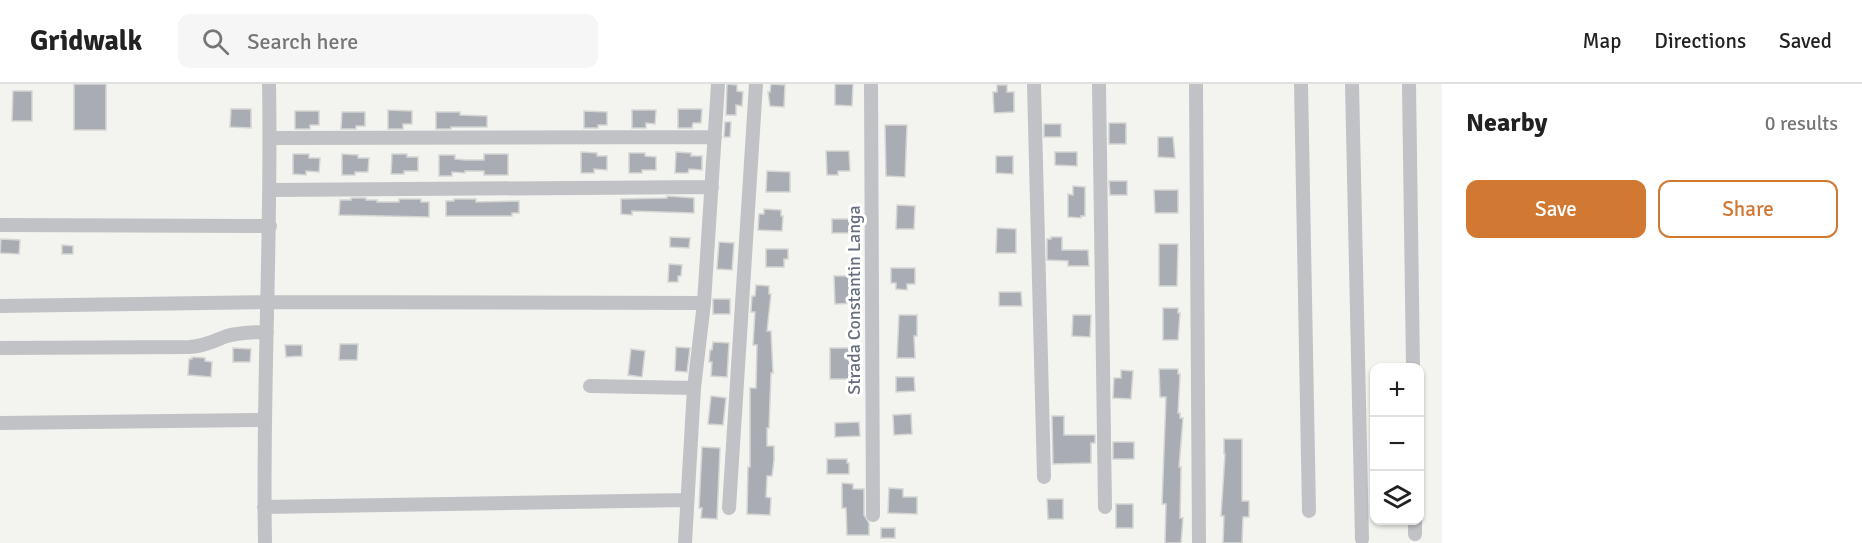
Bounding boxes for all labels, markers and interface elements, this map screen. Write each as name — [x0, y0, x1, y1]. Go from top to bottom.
search box — [178, 14, 598, 68]
text: Gridwalk — [30, 24, 142, 58]
icon: search — [199, 25, 232, 58]
text: Search here — [247, 28, 358, 55]
text: Map — [1583, 28, 1621, 54]
text: Directions — [1654, 28, 1746, 54]
text: Saved — [1779, 28, 1832, 54]
text: Nearby — [1466, 107, 1547, 139]
text: 0 results — [1765, 111, 1838, 136]
button: Save — [1466, 180, 1646, 238]
button: Share — [1658, 180, 1838, 238]
street label: Strada Constantin Langa — [843, 205, 865, 395]
map controls — [1370, 363, 1424, 525]
button: + — [1370, 363, 1424, 417]
button: − — [1370, 417, 1424, 471]
button: layers — [1370, 471, 1424, 525]

